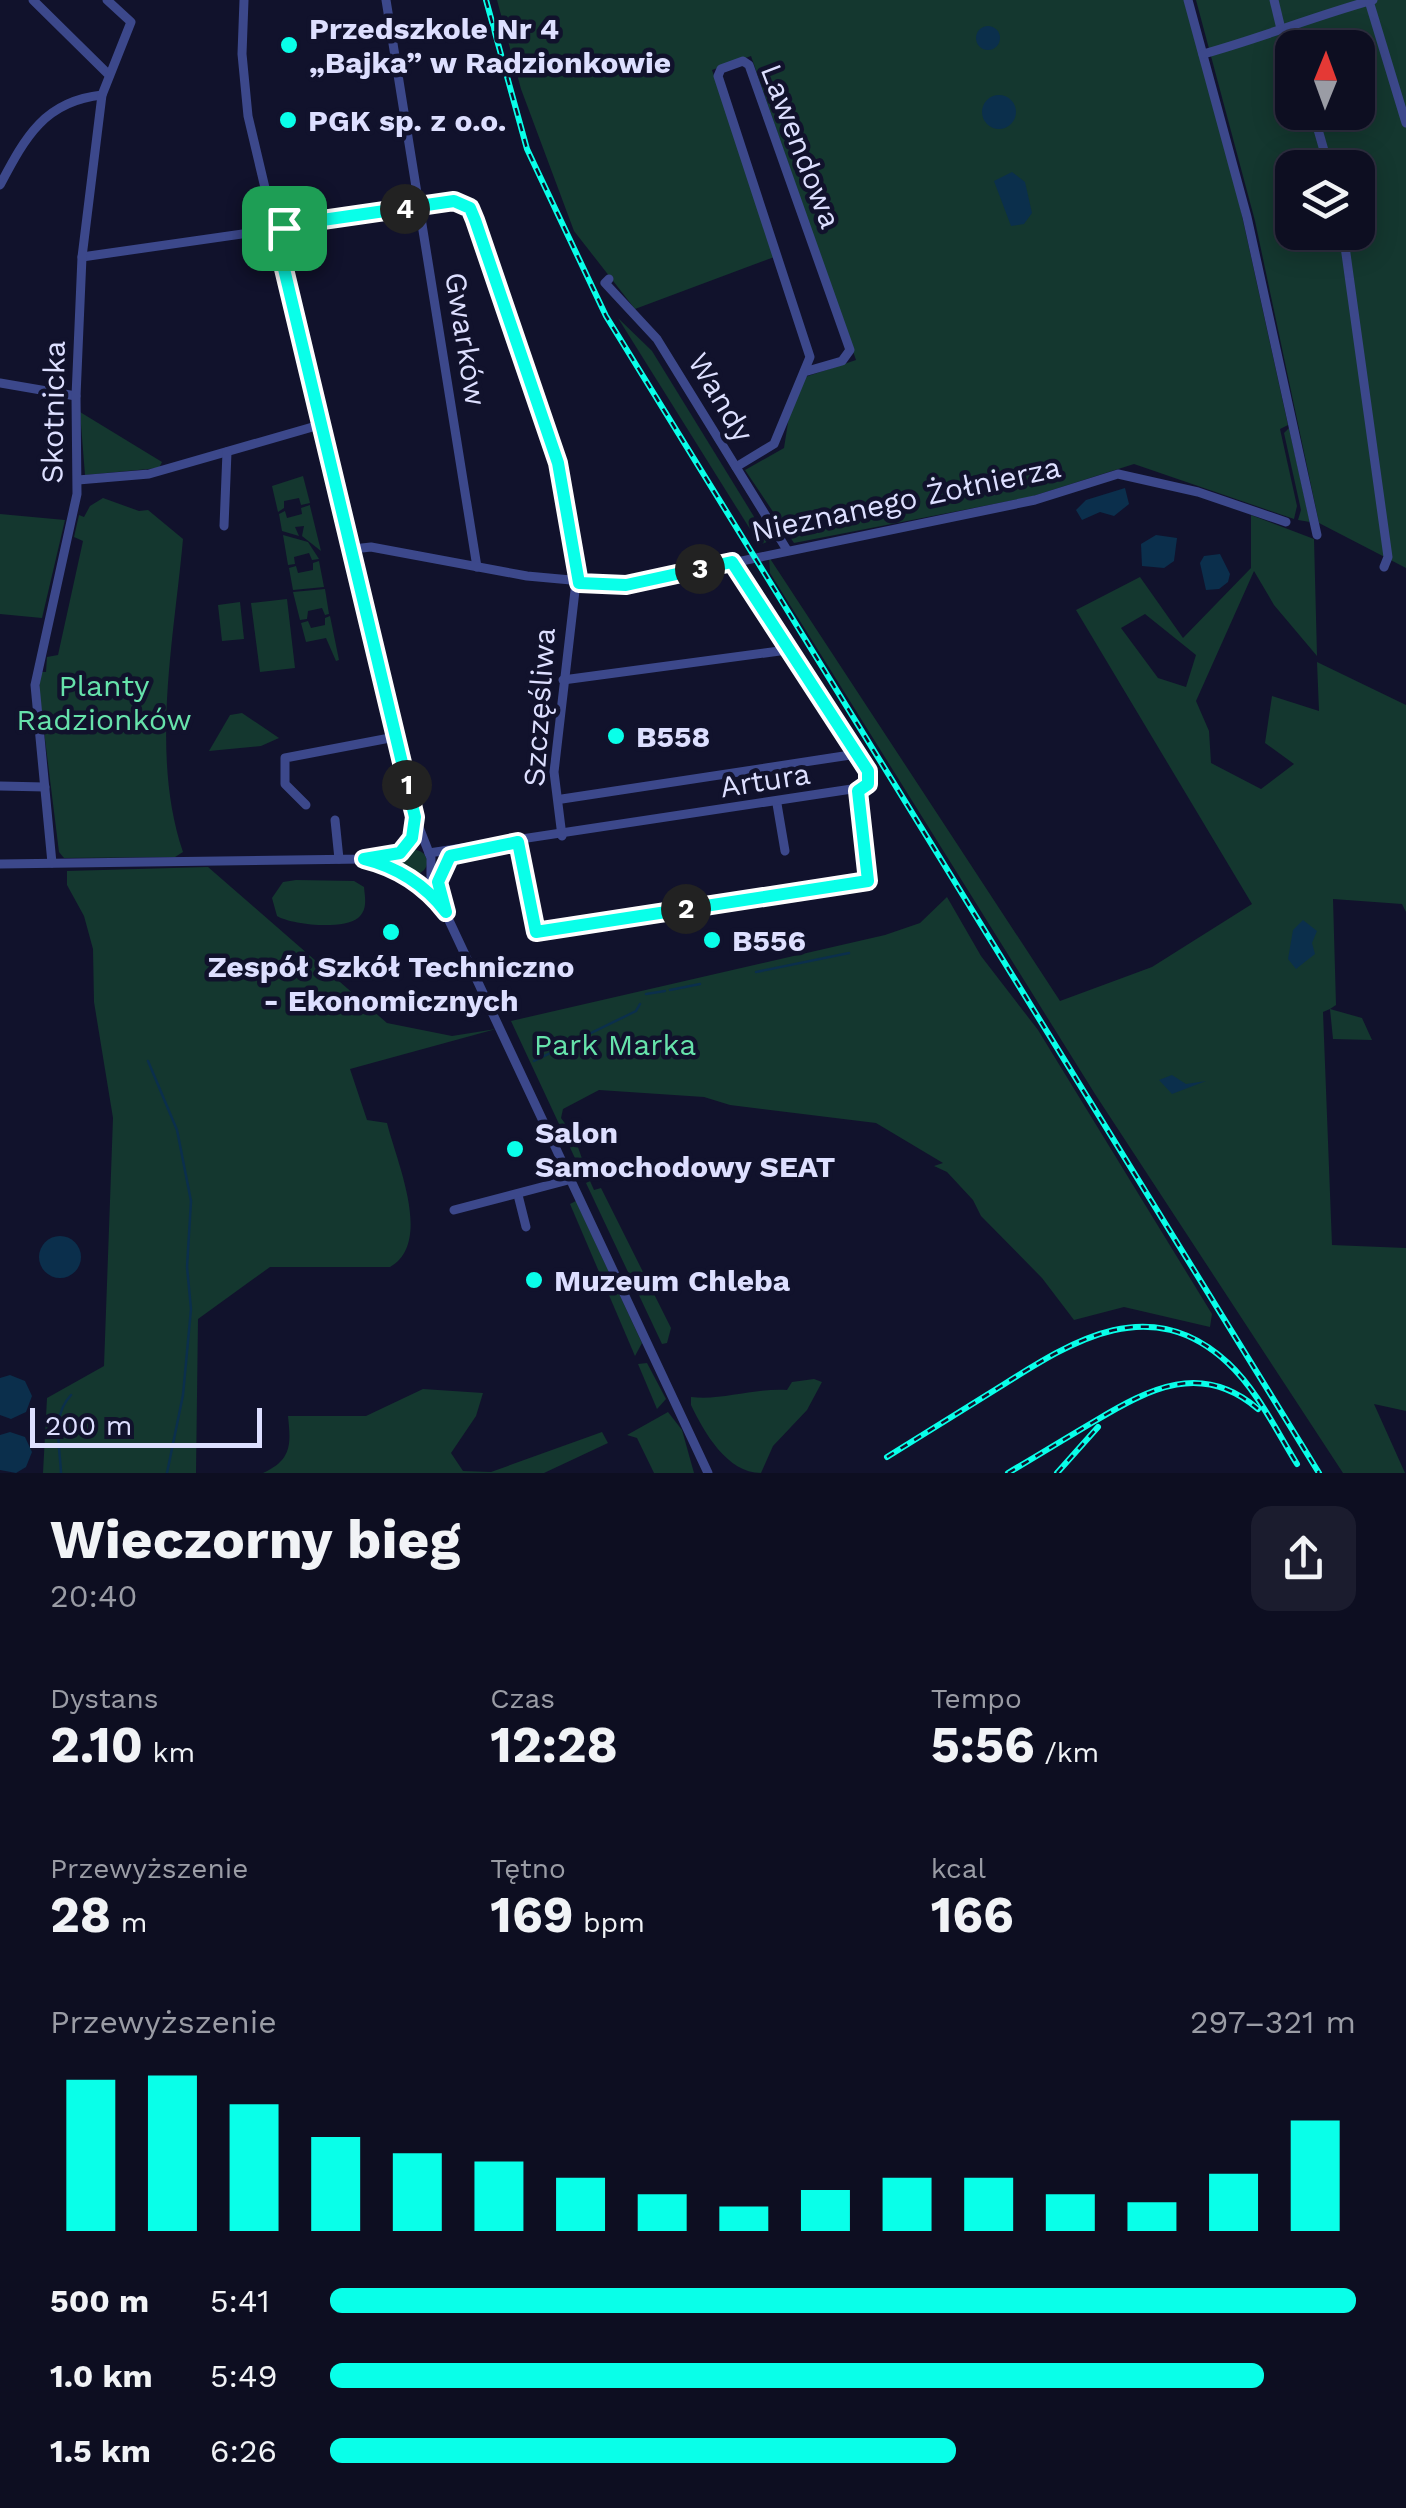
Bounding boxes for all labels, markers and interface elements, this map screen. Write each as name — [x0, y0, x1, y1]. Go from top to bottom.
place label: Przedszkole Nr 4 „Bajka” w Radzionkowie — [309, 11, 671, 80]
north arrow — [1275, 30, 1375, 130]
map controls — [1275, 30, 1375, 250]
marker: Przedszkole Nr 4 „Bajka” w Radzionkowie — [278, 34, 300, 56]
street label: Lawendowa — [754, 59, 848, 233]
place label: PGK sp. z o.o. — [308, 103, 507, 138]
marker: PGK sp. z o.o. — [277, 109, 299, 131]
button: layers — [1275, 150, 1375, 250]
pin: 4 — [380, 184, 430, 234]
pin — [242, 186, 327, 271]
text: 4 — [396, 192, 414, 225]
icon: arrive — [257, 201, 312, 256]
street label: Gwarków — [438, 270, 494, 408]
street label: Skotnicka — [34, 340, 72, 484]
street label: Wandy — [681, 346, 761, 448]
street label: Nieznanego Żołnierza — [748, 449, 1064, 549]
pin: 3 — [675, 544, 725, 594]
text: 3 — [692, 552, 708, 585]
street label: Szczęśliwa — [516, 626, 562, 788]
park label: Planty Radzionków — [16, 668, 192, 737]
place label: B558 — [636, 719, 710, 754]
marker: B558 — [605, 725, 627, 747]
street label: Artura — [717, 756, 813, 804]
pin: 1 — [382, 760, 432, 810]
text: 1 — [401, 768, 413, 801]
pin: 2 — [661, 884, 711, 934]
text: 2 — [678, 892, 694, 925]
marker: Zespół Szkół Techniczno - Ekonomicznych — [380, 921, 402, 943]
place label: B556 — [732, 923, 806, 958]
marker: B556 — [701, 929, 723, 951]
place label: Zespół Szkół Techniczno - Ekonomicznych — [208, 949, 574, 1018]
park label: Park Marka — [534, 1027, 696, 1062]
place label: Salon Samochodowy SEAT — [535, 1115, 835, 1184]
marker: Salon Samochodowy SEAT — [504, 1138, 526, 1160]
place label: Muzeum Chleba — [554, 1263, 791, 1298]
marker: Muzeum Chleba — [523, 1269, 545, 1291]
scale bar — [30, 1403, 262, 1448]
text: 200 m — [45, 1409, 132, 1442]
button: share — [1251, 1506, 1356, 1611]
text: Wieczorny bieg — [50, 1507, 460, 1571]
text: 20:40 — [50, 1577, 138, 1615]
text: Dystans — [50, 1682, 159, 1715]
text: Czas — [490, 1682, 555, 1715]
text: Tempo — [931, 1682, 1022, 1715]
text: 2.10 — [50, 1715, 143, 1774]
text: 12:28 — [490, 1715, 618, 1774]
text: 5:56 — [931, 1715, 1035, 1774]
text: km — [143, 1736, 195, 1769]
text: /km — [1035, 1736, 1099, 1769]
text: Przewyższenie — [50, 1852, 248, 1885]
text: Tętno — [490, 1852, 566, 1885]
text: kcal — [931, 1852, 986, 1885]
text: 28 — [50, 1885, 111, 1944]
text: 169 — [490, 1885, 573, 1944]
text: 166 — [931, 1885, 1014, 1944]
text: m — [111, 1906, 147, 1939]
text: bpm — [573, 1906, 645, 1939]
text: Przewyższenie — [50, 2003, 277, 2041]
text: 297–321 m — [1190, 2003, 1356, 2041]
text: 500 m — [50, 2282, 149, 2320]
text: 5:41 — [210, 2282, 270, 2320]
text: 1.0 km — [50, 2357, 153, 2395]
text: 5:49 — [210, 2357, 277, 2395]
text: 1.5 km — [50, 2432, 151, 2470]
text: 6:26 — [210, 2432, 277, 2470]

